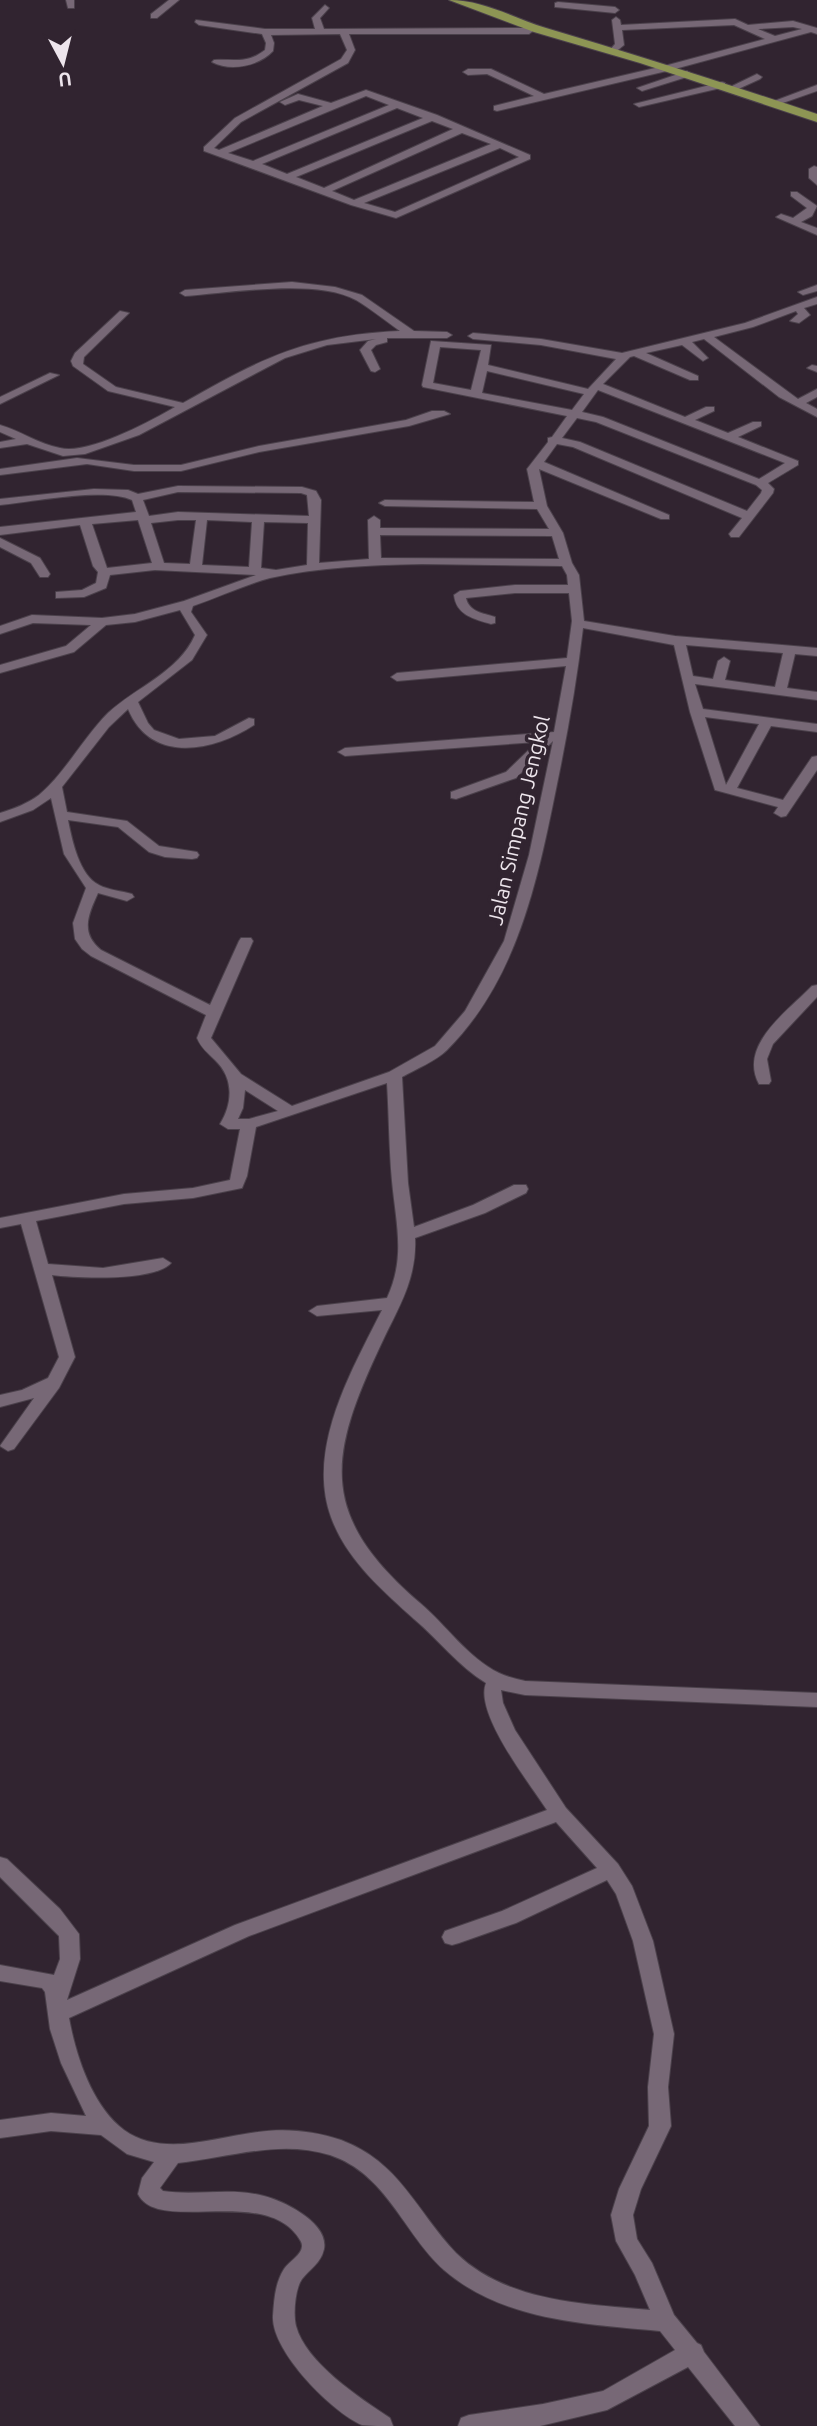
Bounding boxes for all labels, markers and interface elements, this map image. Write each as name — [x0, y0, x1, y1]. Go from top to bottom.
north arrow — [28, 28, 98, 98]
text: U — [57, 68, 73, 92]
street label: Jalan Simpang Jengkol — [482, 713, 554, 927]

